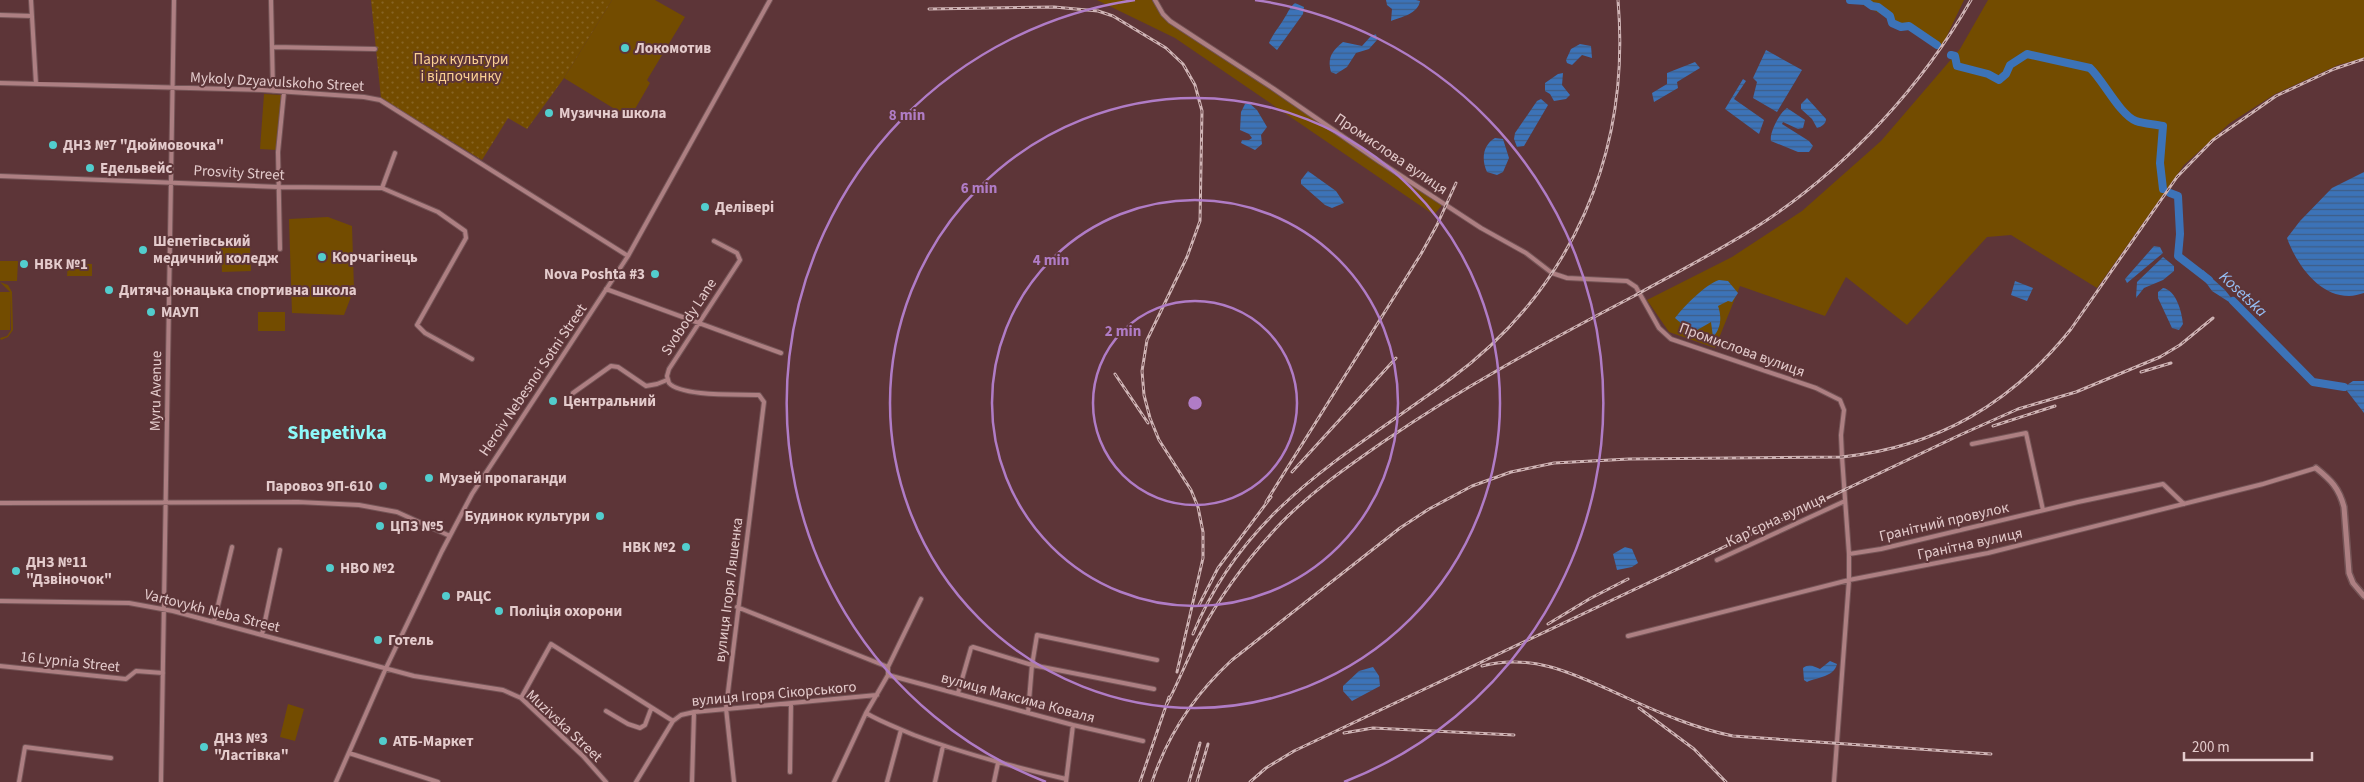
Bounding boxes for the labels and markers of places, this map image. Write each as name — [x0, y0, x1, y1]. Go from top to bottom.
place label: Локомотив — [634, 38, 711, 59]
marker: Локомотив — [619, 42, 631, 54]
place label: Музична школа — [559, 103, 667, 124]
marker: Музична школа — [543, 107, 555, 119]
place label: ДНЗ №7 "Дюймовочка" — [63, 135, 224, 156]
marker: ДНЗ №7 "Дюймовочка" — [47, 139, 59, 151]
place label: Едельвейс — [100, 158, 173, 179]
marker: Едельвейс — [84, 162, 96, 174]
place label: Делівері — [715, 197, 774, 218]
marker: Делівері — [699, 201, 711, 213]
place label: Шепетівський медичний коледж — [153, 231, 279, 269]
marker: Шепетівський медичний коледж — [137, 244, 149, 256]
place label: Корчагінець — [332, 247, 418, 268]
marker: Корчагінець — [316, 251, 328, 263]
place label: НВК №1 — [34, 254, 88, 275]
marker: НВК №1 — [18, 258, 30, 270]
place label: Nova Poshta #3 — [544, 264, 645, 285]
marker: Nova Poshta #3 — [649, 268, 661, 280]
place label: Дитяча юнацька спортивна школа — [119, 280, 357, 301]
marker: Дитяча юнацька спортивна школа — [103, 284, 115, 296]
place label: МАУП — [161, 302, 199, 323]
marker: МАУП — [145, 306, 157, 318]
place label: Центральний — [563, 391, 656, 412]
centre of rings — [1186, 394, 1204, 412]
marker: Центральний — [547, 395, 559, 407]
place label: Музей пропаганди — [439, 468, 567, 489]
marker: Музей пропаганди — [423, 472, 435, 484]
place label: Паровоз 9П-610 — [266, 476, 373, 497]
marker: Паровоз 9П-610 — [377, 480, 389, 492]
place label: Будинок культури — [464, 506, 590, 527]
marker: Будинок культури — [594, 510, 606, 522]
place label: ЦПЗ №5 — [390, 516, 444, 537]
marker: ЦПЗ №5 — [374, 520, 386, 532]
place label: НВК №2 — [622, 537, 676, 558]
marker: НВК №2 — [680, 541, 692, 553]
place label: ДНЗ №11 "Дзвіночок" — [26, 552, 112, 590]
place label: НВО №2 — [340, 558, 395, 579]
marker: НВО №2 — [324, 562, 336, 574]
marker: ДНЗ №11 "Дзвіночок" — [10, 565, 22, 577]
place label: РАЦС — [456, 586, 492, 607]
marker: РАЦС — [440, 590, 452, 602]
place label: Поліція охорони — [509, 601, 622, 622]
marker: Поліція охорони — [493, 605, 505, 617]
place label: Готель — [388, 630, 434, 651]
marker: Готель — [372, 634, 384, 646]
place label: ДНЗ №3 "Ластівка" — [214, 728, 289, 766]
place label: АТБ-Маркет — [392, 731, 474, 752]
marker: АТБ-Маркет — [377, 735, 389, 747]
marker: ДНЗ №3 "Ластівка" — [198, 741, 210, 753]

